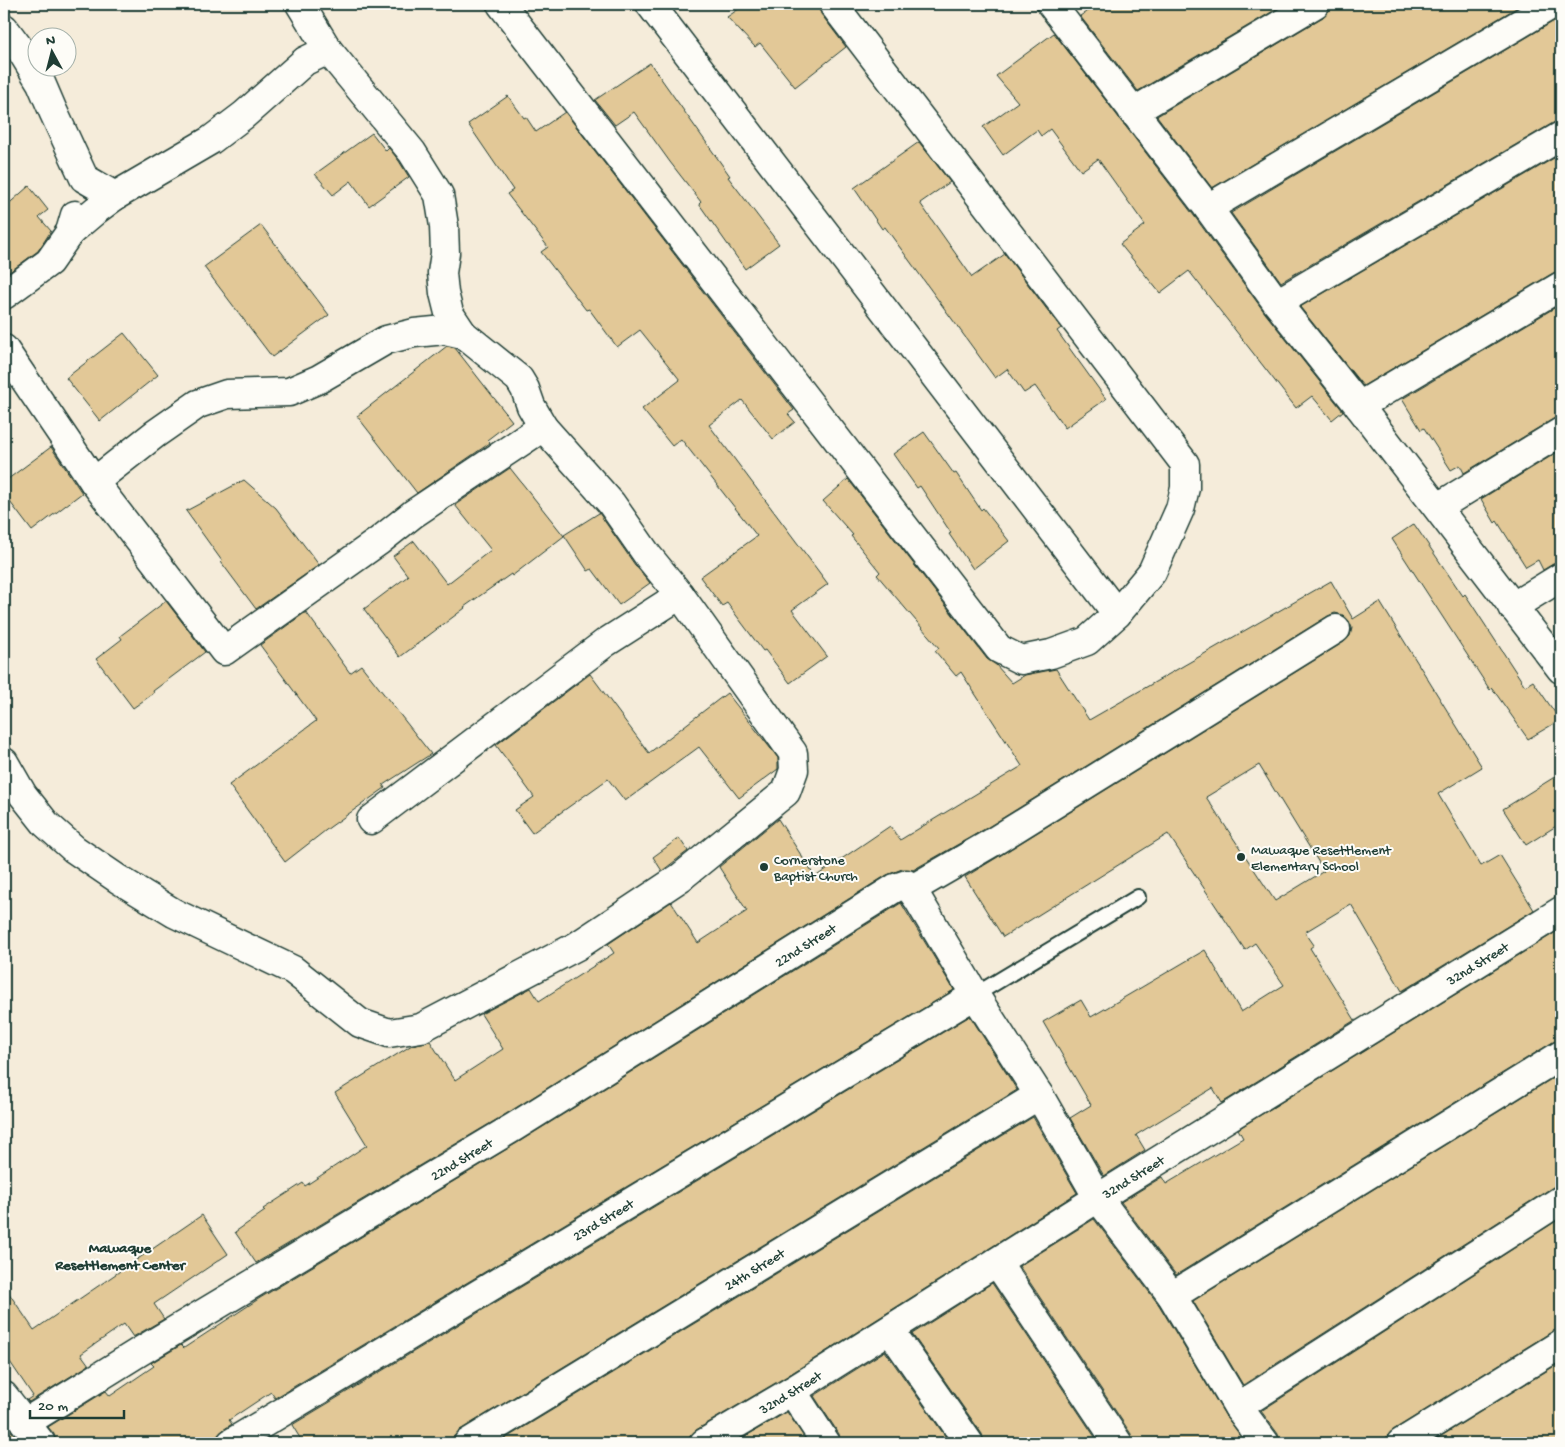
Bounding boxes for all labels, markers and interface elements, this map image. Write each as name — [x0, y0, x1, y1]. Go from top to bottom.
north arrow — [28, 28, 78, 78]
text: N — [45, 33, 56, 51]
place label: Mawaque Resettlement Elementary School — [1251, 843, 1392, 876]
marker: Mawaque Resettlement Elementary School — [1235, 851, 1247, 863]
place label: Cornerstone Baptist Church — [773, 853, 858, 886]
marker: Cornerstone Baptist Church — [758, 861, 770, 873]
street label: 22nd Street — [772, 920, 841, 972]
street label: 32nd Street — [1443, 939, 1514, 991]
street label: 22nd Street — [428, 1135, 498, 1186]
street label: 32nd Street — [1099, 1152, 1169, 1205]
street label: 23rd Street — [571, 1196, 639, 1246]
district label: Mawaque Resettlement Center — [54, 1240, 186, 1275]
street label: 24th Street — [722, 1245, 790, 1296]
street label: 32nd Street — [756, 1368, 827, 1420]
scale bar — [30, 1387, 124, 1419]
text: 20 m — [38, 1398, 68, 1416]

